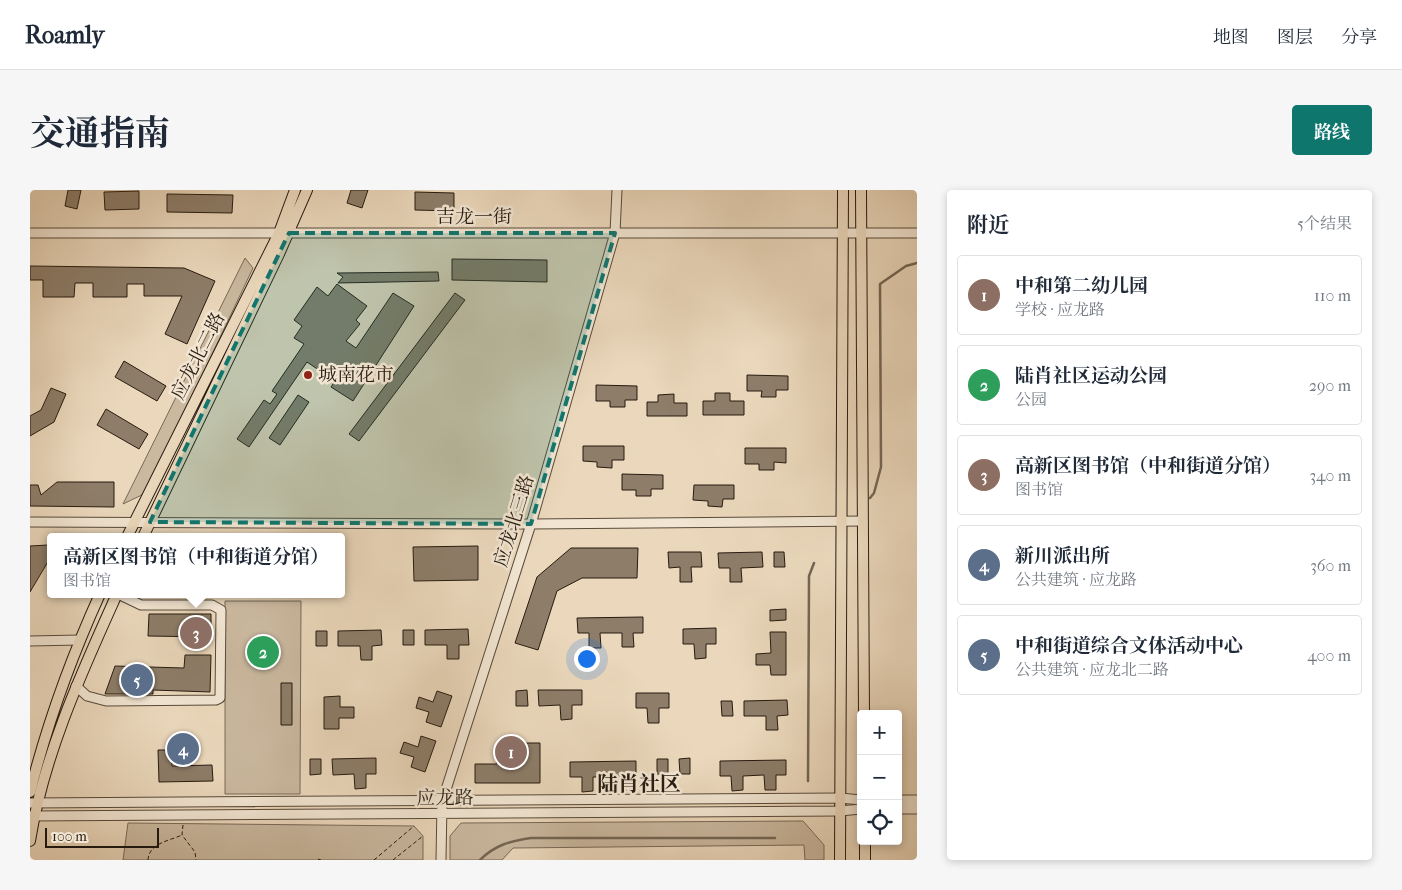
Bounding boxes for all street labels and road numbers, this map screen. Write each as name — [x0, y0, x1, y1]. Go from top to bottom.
street label: 吉龙一街 — [436, 206, 512, 228]
street label: 应龙北二路 — [167, 309, 229, 403]
street label: 应龙北三路 — [490, 472, 538, 570]
street label: 应龙路 — [416, 787, 474, 809]

